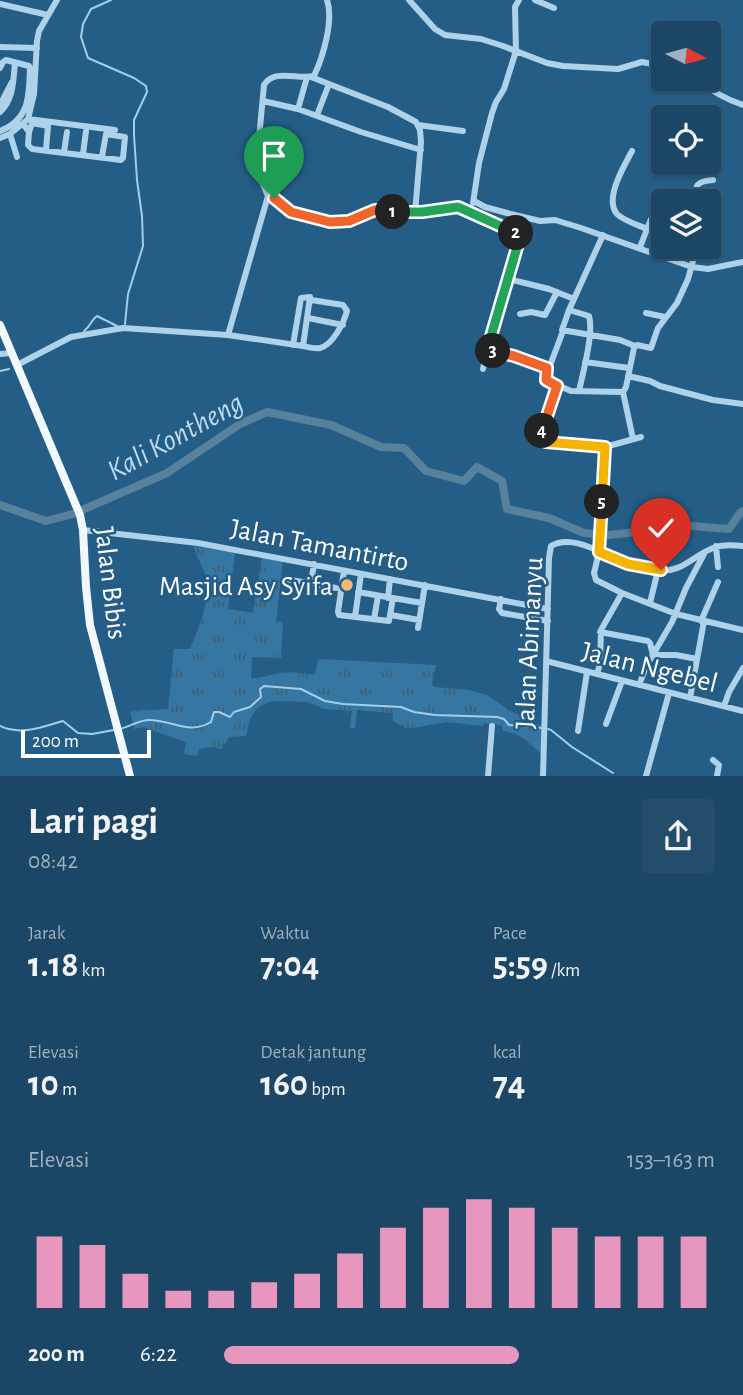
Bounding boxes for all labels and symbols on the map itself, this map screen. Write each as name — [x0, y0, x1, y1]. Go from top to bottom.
north arrow — [651, 21, 721, 91]
pin — [244, 126, 304, 198]
pin: 1 — [376, 194, 410, 230]
pin: 2 — [498, 216, 534, 250]
pin: 3 — [476, 334, 510, 368]
water label: Kali Kontheng — [102, 387, 249, 486]
pin: 4 — [524, 414, 560, 448]
pin: 5 — [584, 484, 620, 520]
pin — [631, 498, 691, 570]
street label: Jalan Tamantirto — [228, 515, 411, 577]
street label: Jalan Bibis — [89, 525, 131, 641]
street label: Jalan Abimanyu — [512, 556, 548, 730]
place label: Masjid Asy Syifa — [159, 573, 333, 601]
marker: Masjid Asy Syifa — [339, 577, 355, 593]
street label: Jalan Ngebel — [579, 638, 720, 698]
scale bar — [21, 726, 150, 758]

